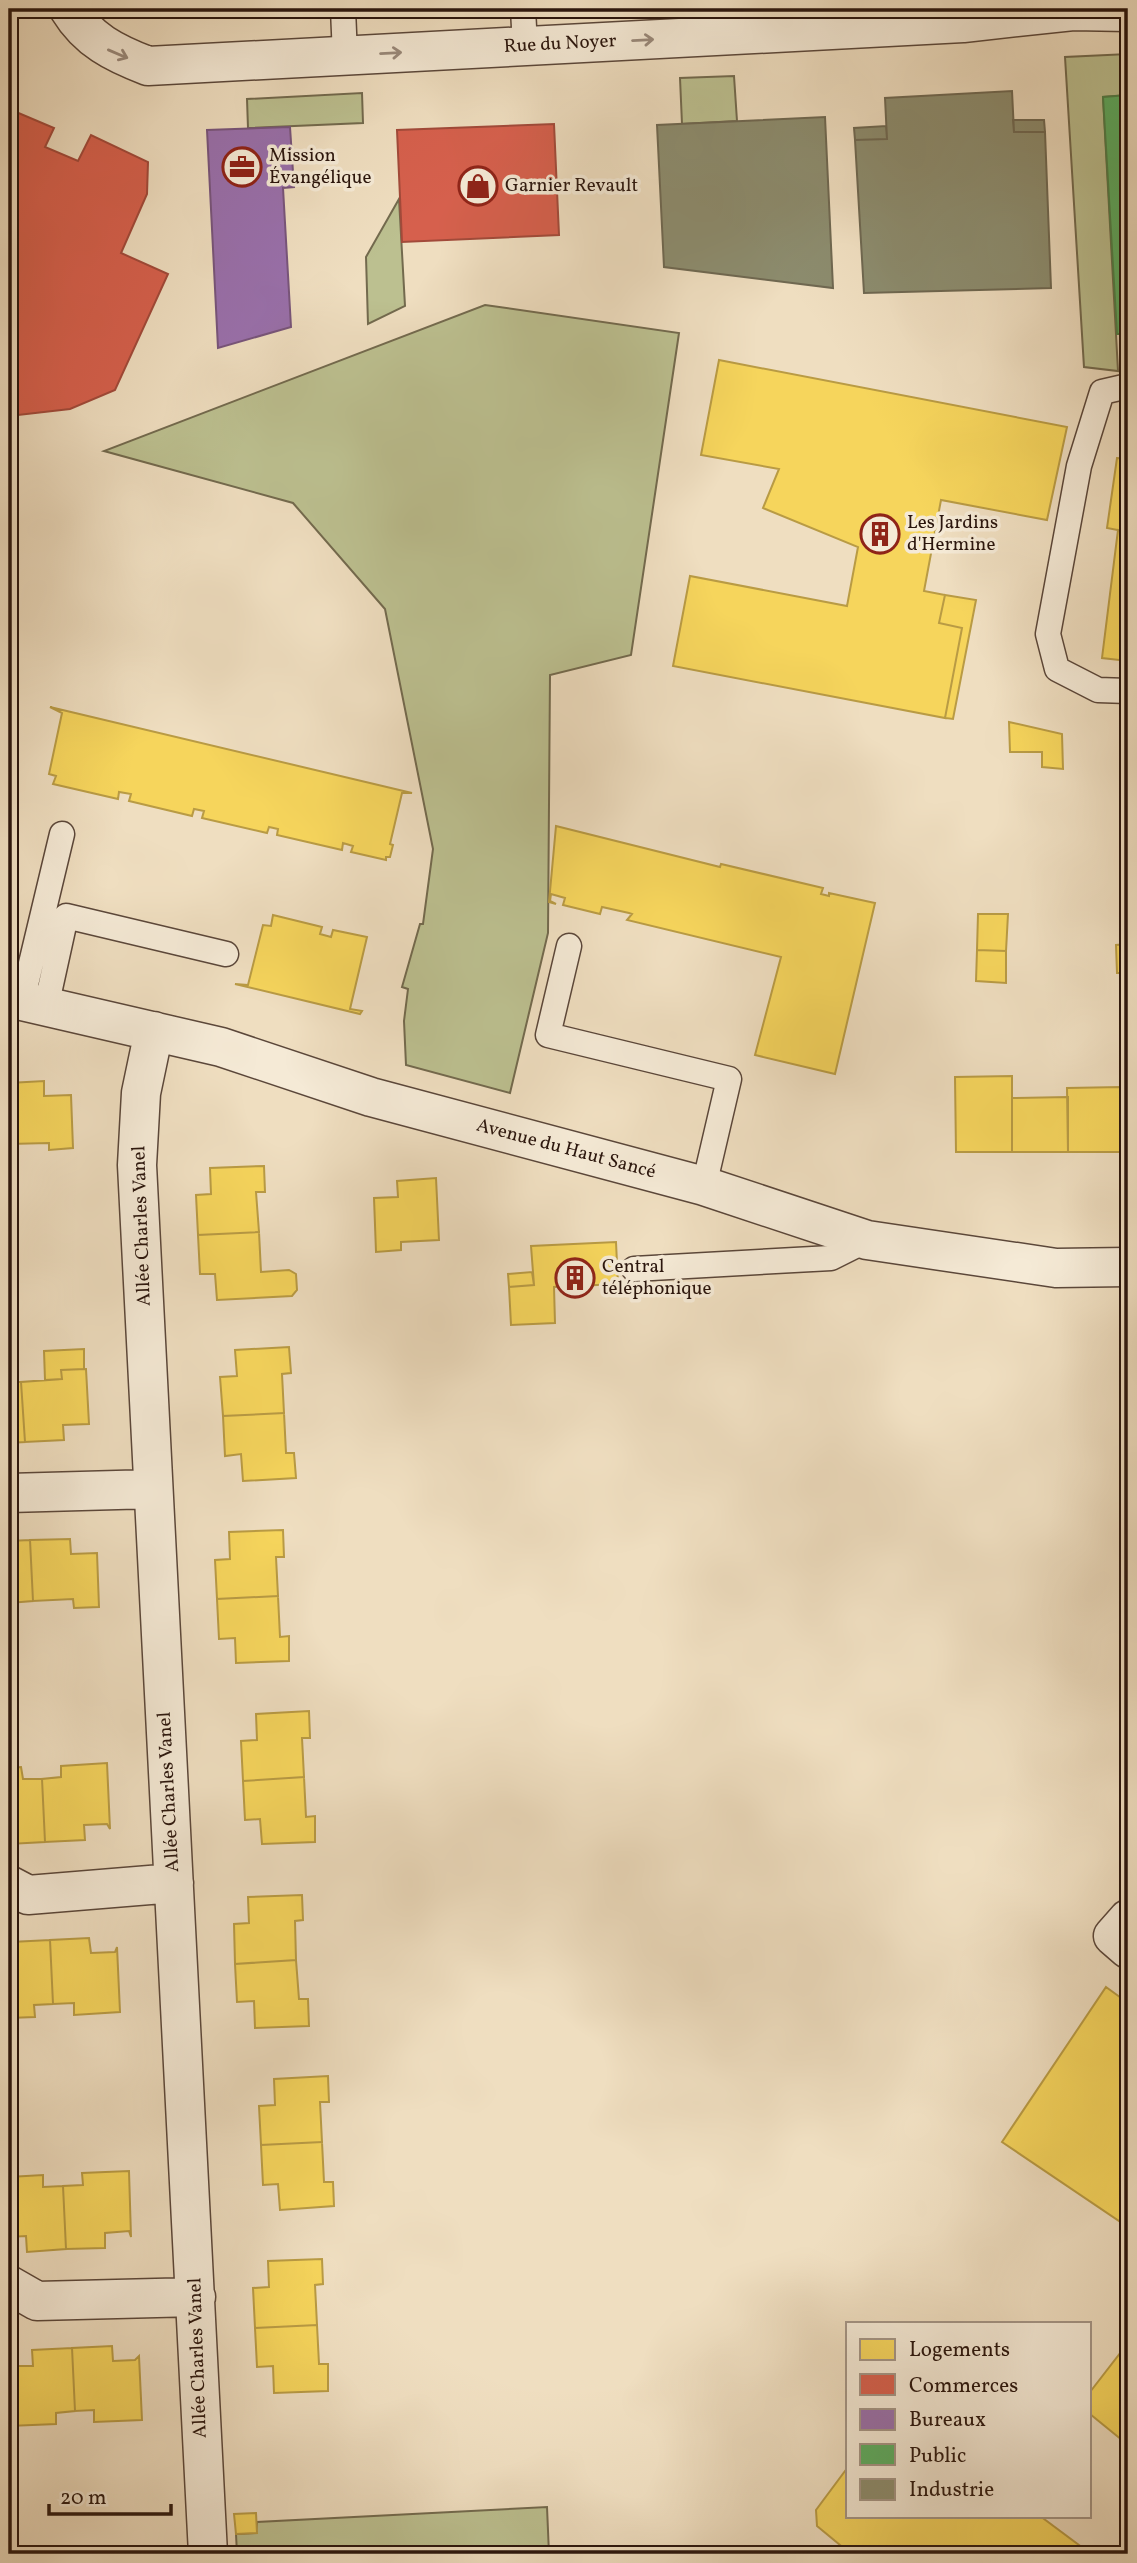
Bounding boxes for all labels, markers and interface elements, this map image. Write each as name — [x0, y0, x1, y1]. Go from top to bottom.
street label: Rue du Noyer — [503, 28, 617, 60]
one-way arrow — [631, 33, 654, 46]
one-way arrow — [380, 47, 403, 60]
one-way arrow — [107, 48, 128, 61]
place label: Mission Évangélique — [269, 143, 371, 191]
office icon: Mission Évangélique — [221, 146, 263, 188]
shop icon: Garnier Revault — [457, 165, 499, 207]
place label: Garnier Revault — [505, 173, 638, 199]
place label: Les Jardins d'Hermine — [907, 510, 998, 558]
building icon: Les Jardins d'Hermine — [859, 513, 901, 555]
street label: Avenue du Haut Sancé — [473, 1113, 659, 1185]
street label: Allée Charles Vanel — [126, 1145, 158, 1307]
place label: Central téléphonique — [602, 1254, 711, 1302]
building icon: Central téléphonique — [554, 1257, 596, 1299]
street label: Allée Charles Vanel — [152, 1711, 186, 1873]
street label: Allée Charles Vanel — [182, 2277, 214, 2439]
legend — [846, 2322, 1092, 2518]
text: Logements — [909, 2336, 1010, 2365]
text: Commerces — [909, 2372, 1018, 2401]
text: Bureaux — [909, 2406, 986, 2435]
text: Public — [909, 2442, 966, 2471]
scale bar — [49, 2472, 172, 2516]
text: Industrie — [909, 2476, 994, 2505]
text: 20 m — [60, 2484, 106, 2513]

